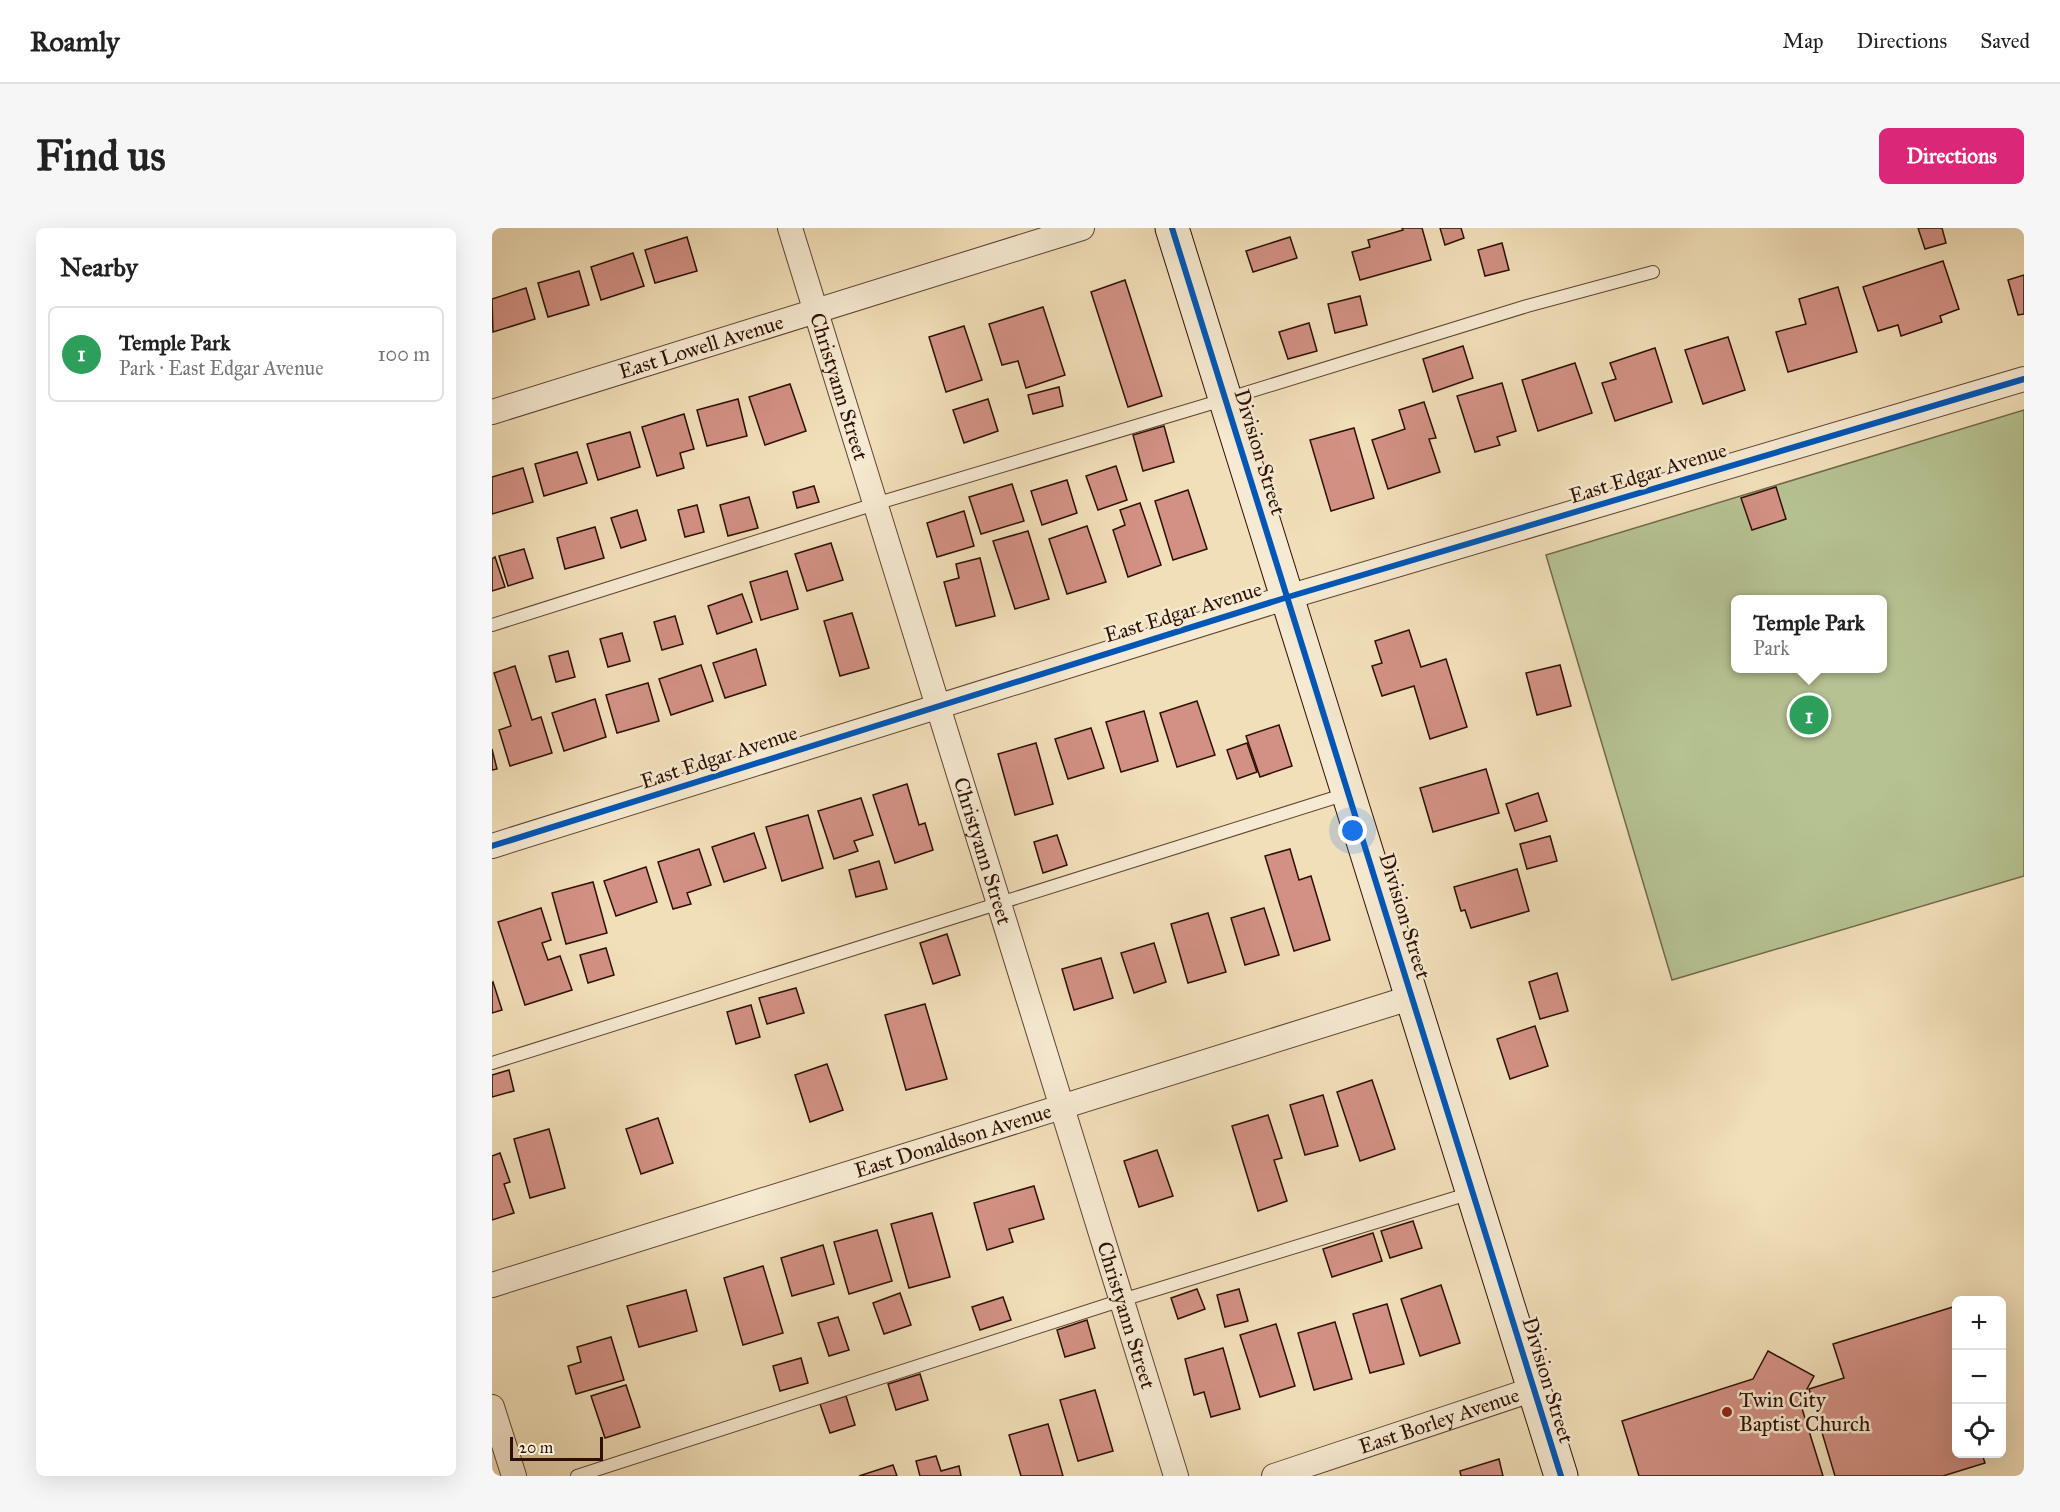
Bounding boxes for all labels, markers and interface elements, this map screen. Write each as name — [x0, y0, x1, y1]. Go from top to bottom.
text: Roamly — [30, 24, 119, 59]
text: Map — [1783, 28, 1824, 54]
text: Directions — [1857, 28, 1947, 54]
text: Saved — [1980, 28, 2030, 54]
button: Directions — [1879, 128, 2024, 184]
text: Find us — [36, 130, 166, 182]
text: Nearby — [60, 251, 138, 283]
street label: East Lowell Avenue — [616, 309, 787, 385]
street label: Christyann Street — [804, 310, 874, 464]
text: Temple Park — [119, 329, 230, 356]
text: 1 — [78, 342, 85, 366]
text: 100 m — [378, 342, 430, 366]
text: Park · East Edgar Avenue — [119, 356, 324, 380]
street label: Division Street — [1229, 386, 1292, 519]
street label: East Edgar Avenue — [1566, 437, 1730, 509]
street label: East Edgar Avenue — [1101, 576, 1265, 648]
popup — [1731, 595, 1887, 673]
text: Temple Park — [1753, 609, 1865, 636]
text: Park — [1753, 636, 1789, 660]
pin: 1 — [1790, 692, 1828, 738]
street label: East Edgar Avenue — [637, 719, 801, 795]
street label: Christyann Street — [948, 774, 1018, 928]
your location — [1338, 816, 1367, 845]
street label: Division Street — [1374, 850, 1437, 983]
street label: East Donaldson Avenue — [851, 1098, 1055, 1184]
street label: Christyann Street — [1091, 1238, 1161, 1393]
map controls — [1952, 1296, 2006, 1458]
button: + — [1952, 1296, 2006, 1350]
street label: Division Street — [1517, 1314, 1580, 1447]
button: − — [1952, 1350, 2006, 1404]
street label: East Borley Avenue — [1355, 1382, 1523, 1460]
place label: Twin City Baptist Church — [1739, 1387, 1871, 1437]
button: locate — [1952, 1404, 2006, 1458]
marker: Twin City Baptist Church — [1720, 1405, 1734, 1419]
scale bar — [510, 1434, 603, 1462]
text: 20 m — [519, 1438, 553, 1457]

